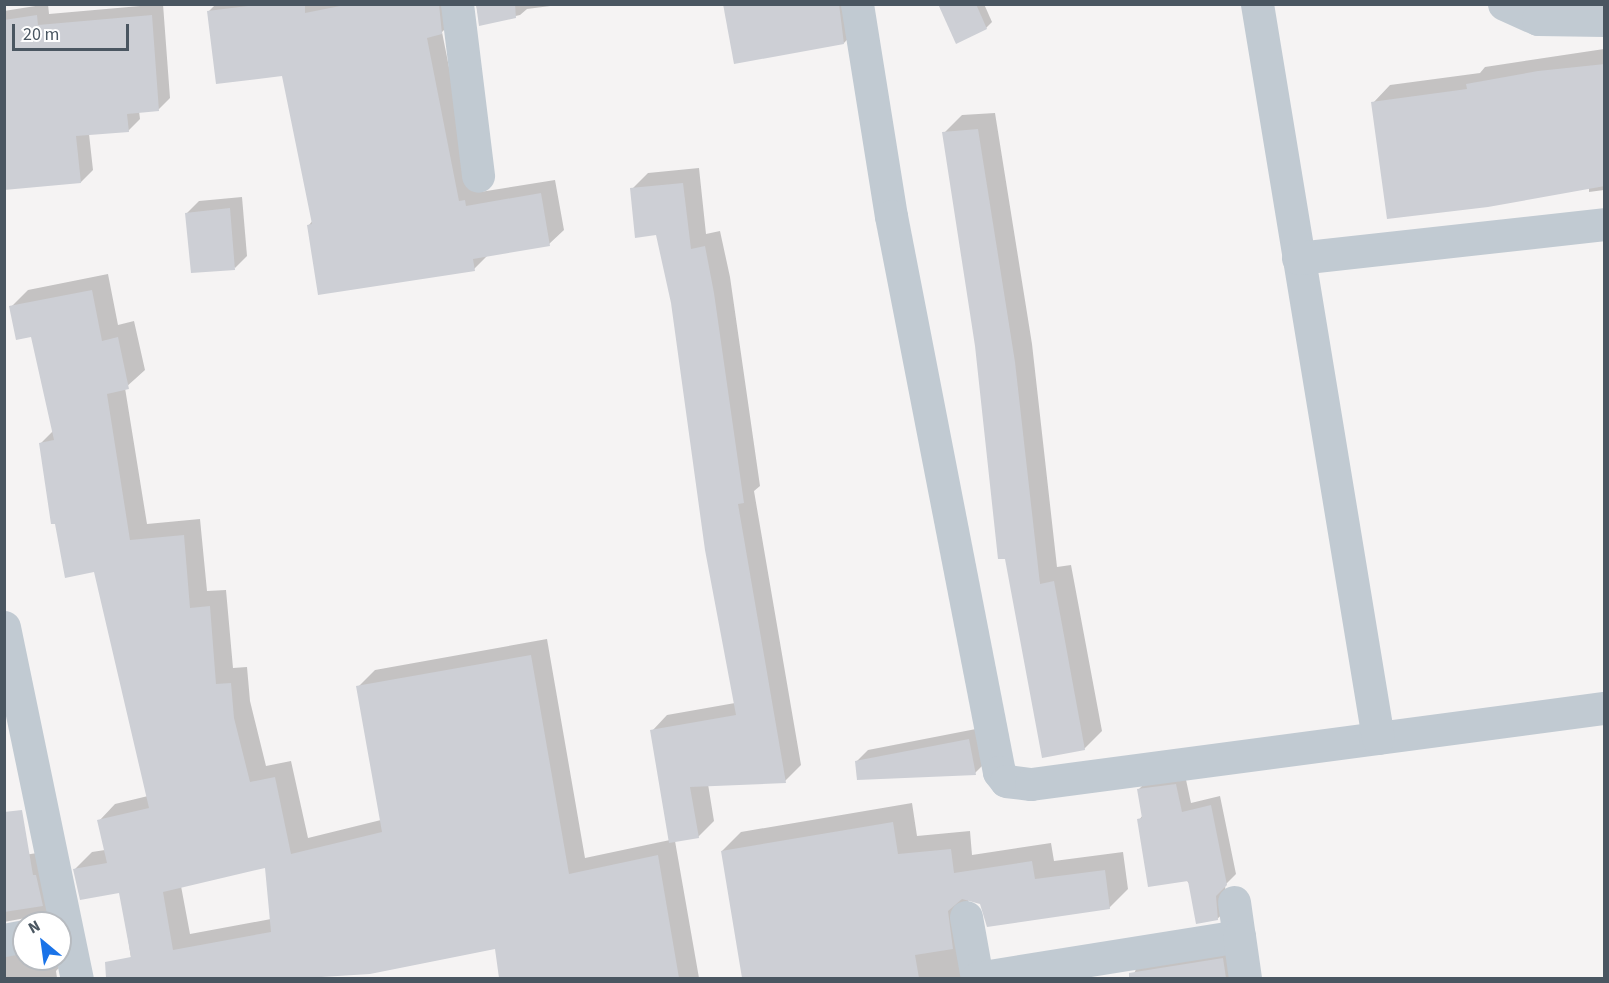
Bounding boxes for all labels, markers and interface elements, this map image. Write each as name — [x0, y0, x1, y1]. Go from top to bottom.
scale bar — [15, 12, 132, 50]
text: 20 m — [23, 22, 59, 47]
north arrow — [12, 911, 72, 971]
text: N — [24, 915, 44, 939]

